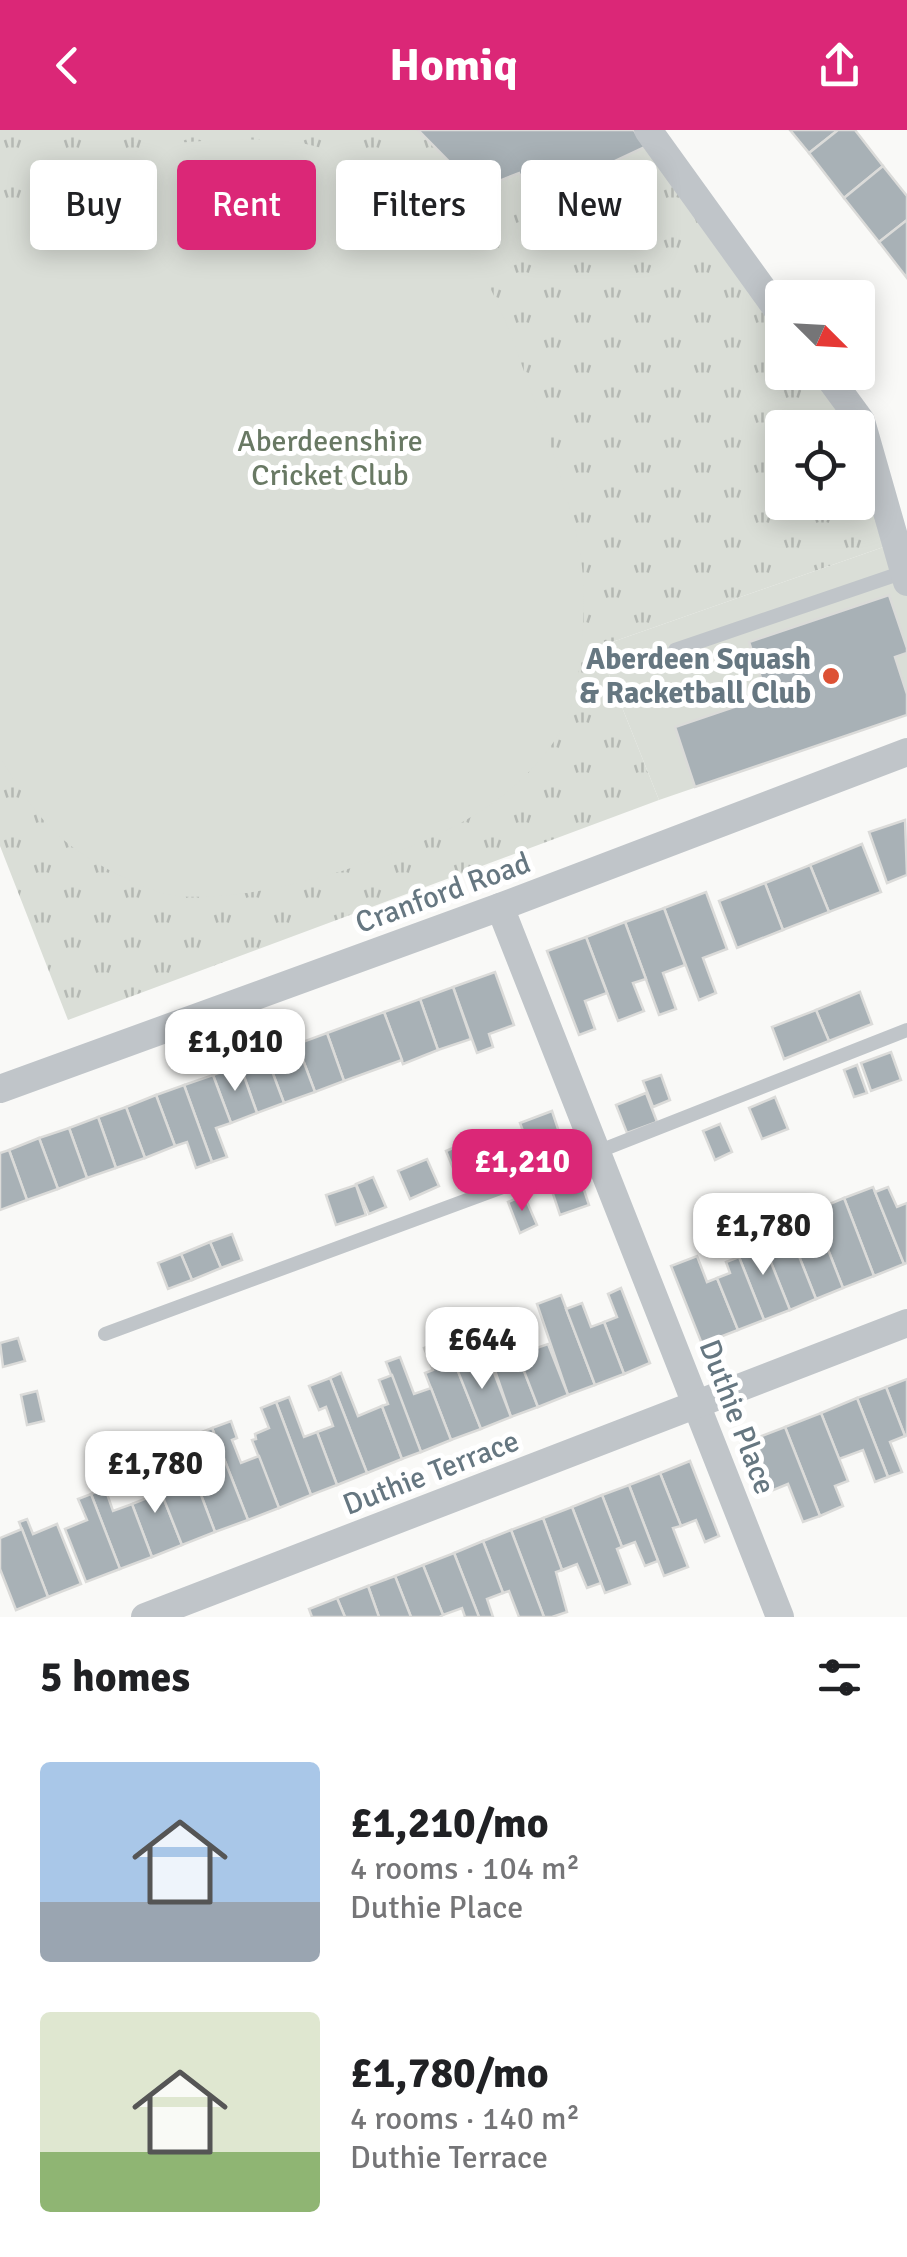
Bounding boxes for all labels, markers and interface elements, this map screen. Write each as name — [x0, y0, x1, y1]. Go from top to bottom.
icon: back — [40, 38, 95, 93]
text: Homiq — [389, 38, 518, 93]
icon: share — [812, 38, 867, 93]
chip: Buy — [30, 160, 157, 250]
chip: Rent — [177, 160, 316, 250]
chip: Filters — [336, 160, 501, 250]
chip: New — [521, 160, 657, 250]
north arrow — [765, 280, 875, 390]
map controls — [765, 280, 875, 520]
button: locate — [765, 410, 875, 520]
park label: Aberdeenshire Cricket Club — [237, 423, 423, 494]
place label: Aberdeen Squash & Racketball Club — [579, 641, 811, 712]
marker: Aberdeen Squash & Racketball Club — [820, 665, 842, 687]
street label: Cranford Road — [350, 844, 536, 942]
pin: £1,010 — [154, 1009, 316, 1094]
text: £1,010 — [187, 1022, 283, 1061]
pin: £1,210 — [441, 1129, 603, 1214]
text: £1,210 — [474, 1142, 570, 1181]
pin: £1,780 — [682, 1193, 844, 1278]
text: £1,780 — [715, 1206, 811, 1245]
pin: £644 — [423, 1307, 541, 1392]
text: £644 — [447, 1320, 517, 1359]
street label: Duthie Place — [691, 1335, 783, 1499]
street label: Duthie Terrace — [338, 1422, 524, 1524]
pin: £1,780 — [74, 1431, 236, 1516]
text: £1,780 — [107, 1444, 203, 1483]
icon: filters — [812, 1650, 867, 1705]
text: 5 homes — [40, 1652, 190, 1703]
text: £1,210/mo — [350, 1798, 549, 1849]
icon: home — [120, 1802, 240, 1922]
text: 4 rooms · 104 m² — [350, 1849, 580, 1888]
text: Duthie Place — [350, 1888, 523, 1927]
text: £1,780/mo — [350, 2048, 549, 2099]
icon: home — [120, 2052, 240, 2172]
text: 4 rooms · 140 m² — [350, 2099, 580, 2138]
text: Duthie Terrace — [350, 2138, 548, 2177]

